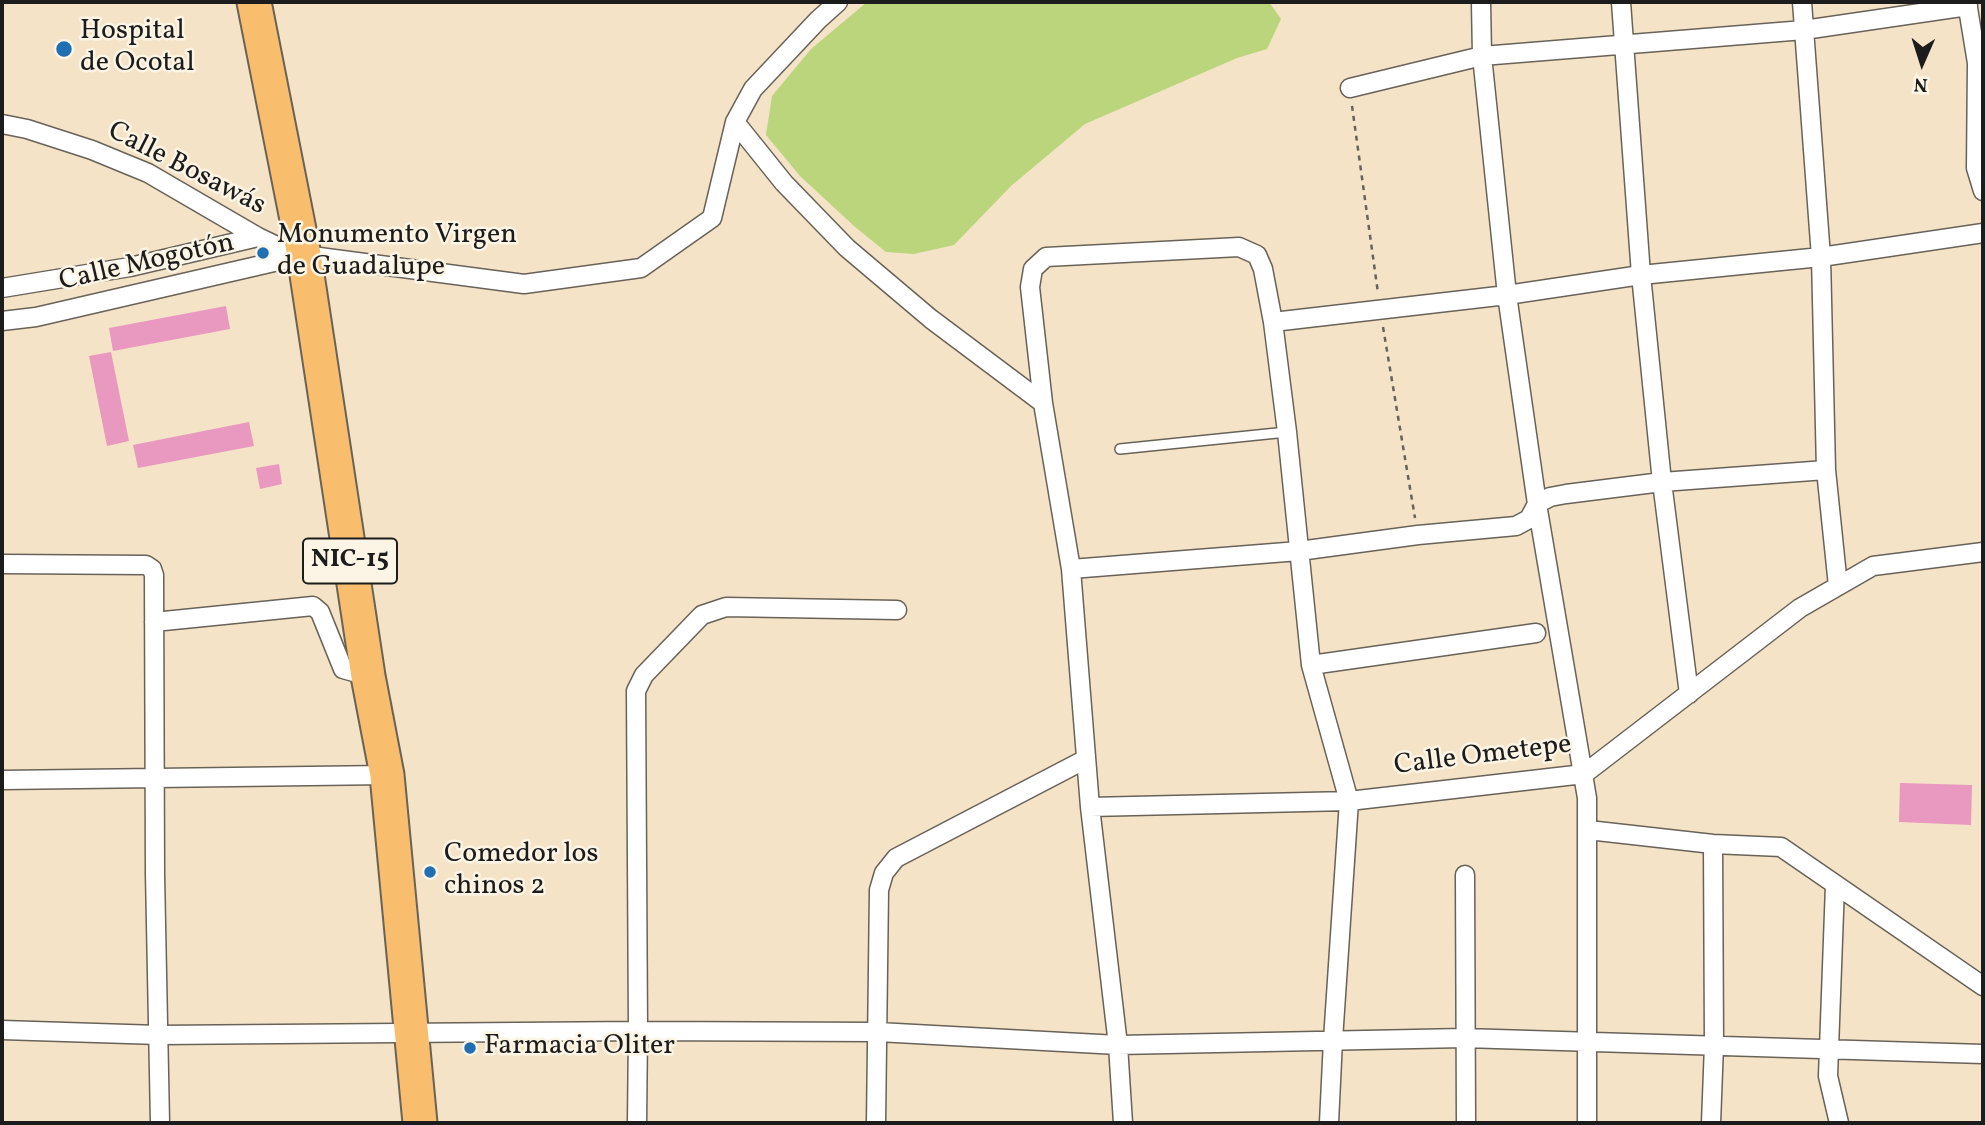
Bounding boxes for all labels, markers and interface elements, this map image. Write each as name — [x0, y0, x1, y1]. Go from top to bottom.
place label: Hospital de Ocotal — [80, 16, 195, 82]
north arrow — [1887, 28, 1957, 98]
marker: Hospital de Ocotal — [54, 39, 74, 59]
text: N — [1913, 71, 1928, 97]
street label: Calle Bosawás — [101, 116, 271, 224]
place label: Monumento Virgen de Guadalupe — [277, 220, 517, 286]
street label: Calle Mogotón — [56, 228, 238, 300]
marker: Monumento Virgen de Guadalupe — [255, 245, 271, 261]
road number: NIC-15 — [303, 538, 397, 583]
street label: Calle Ometepe — [1392, 729, 1574, 785]
place label: Comedor los chinos 2 — [444, 839, 599, 905]
marker: Comedor los chinos 2 — [422, 864, 438, 880]
place label: Farmacia Oliter — [484, 1031, 675, 1065]
marker: Farmacia Oliter — [462, 1040, 478, 1056]

